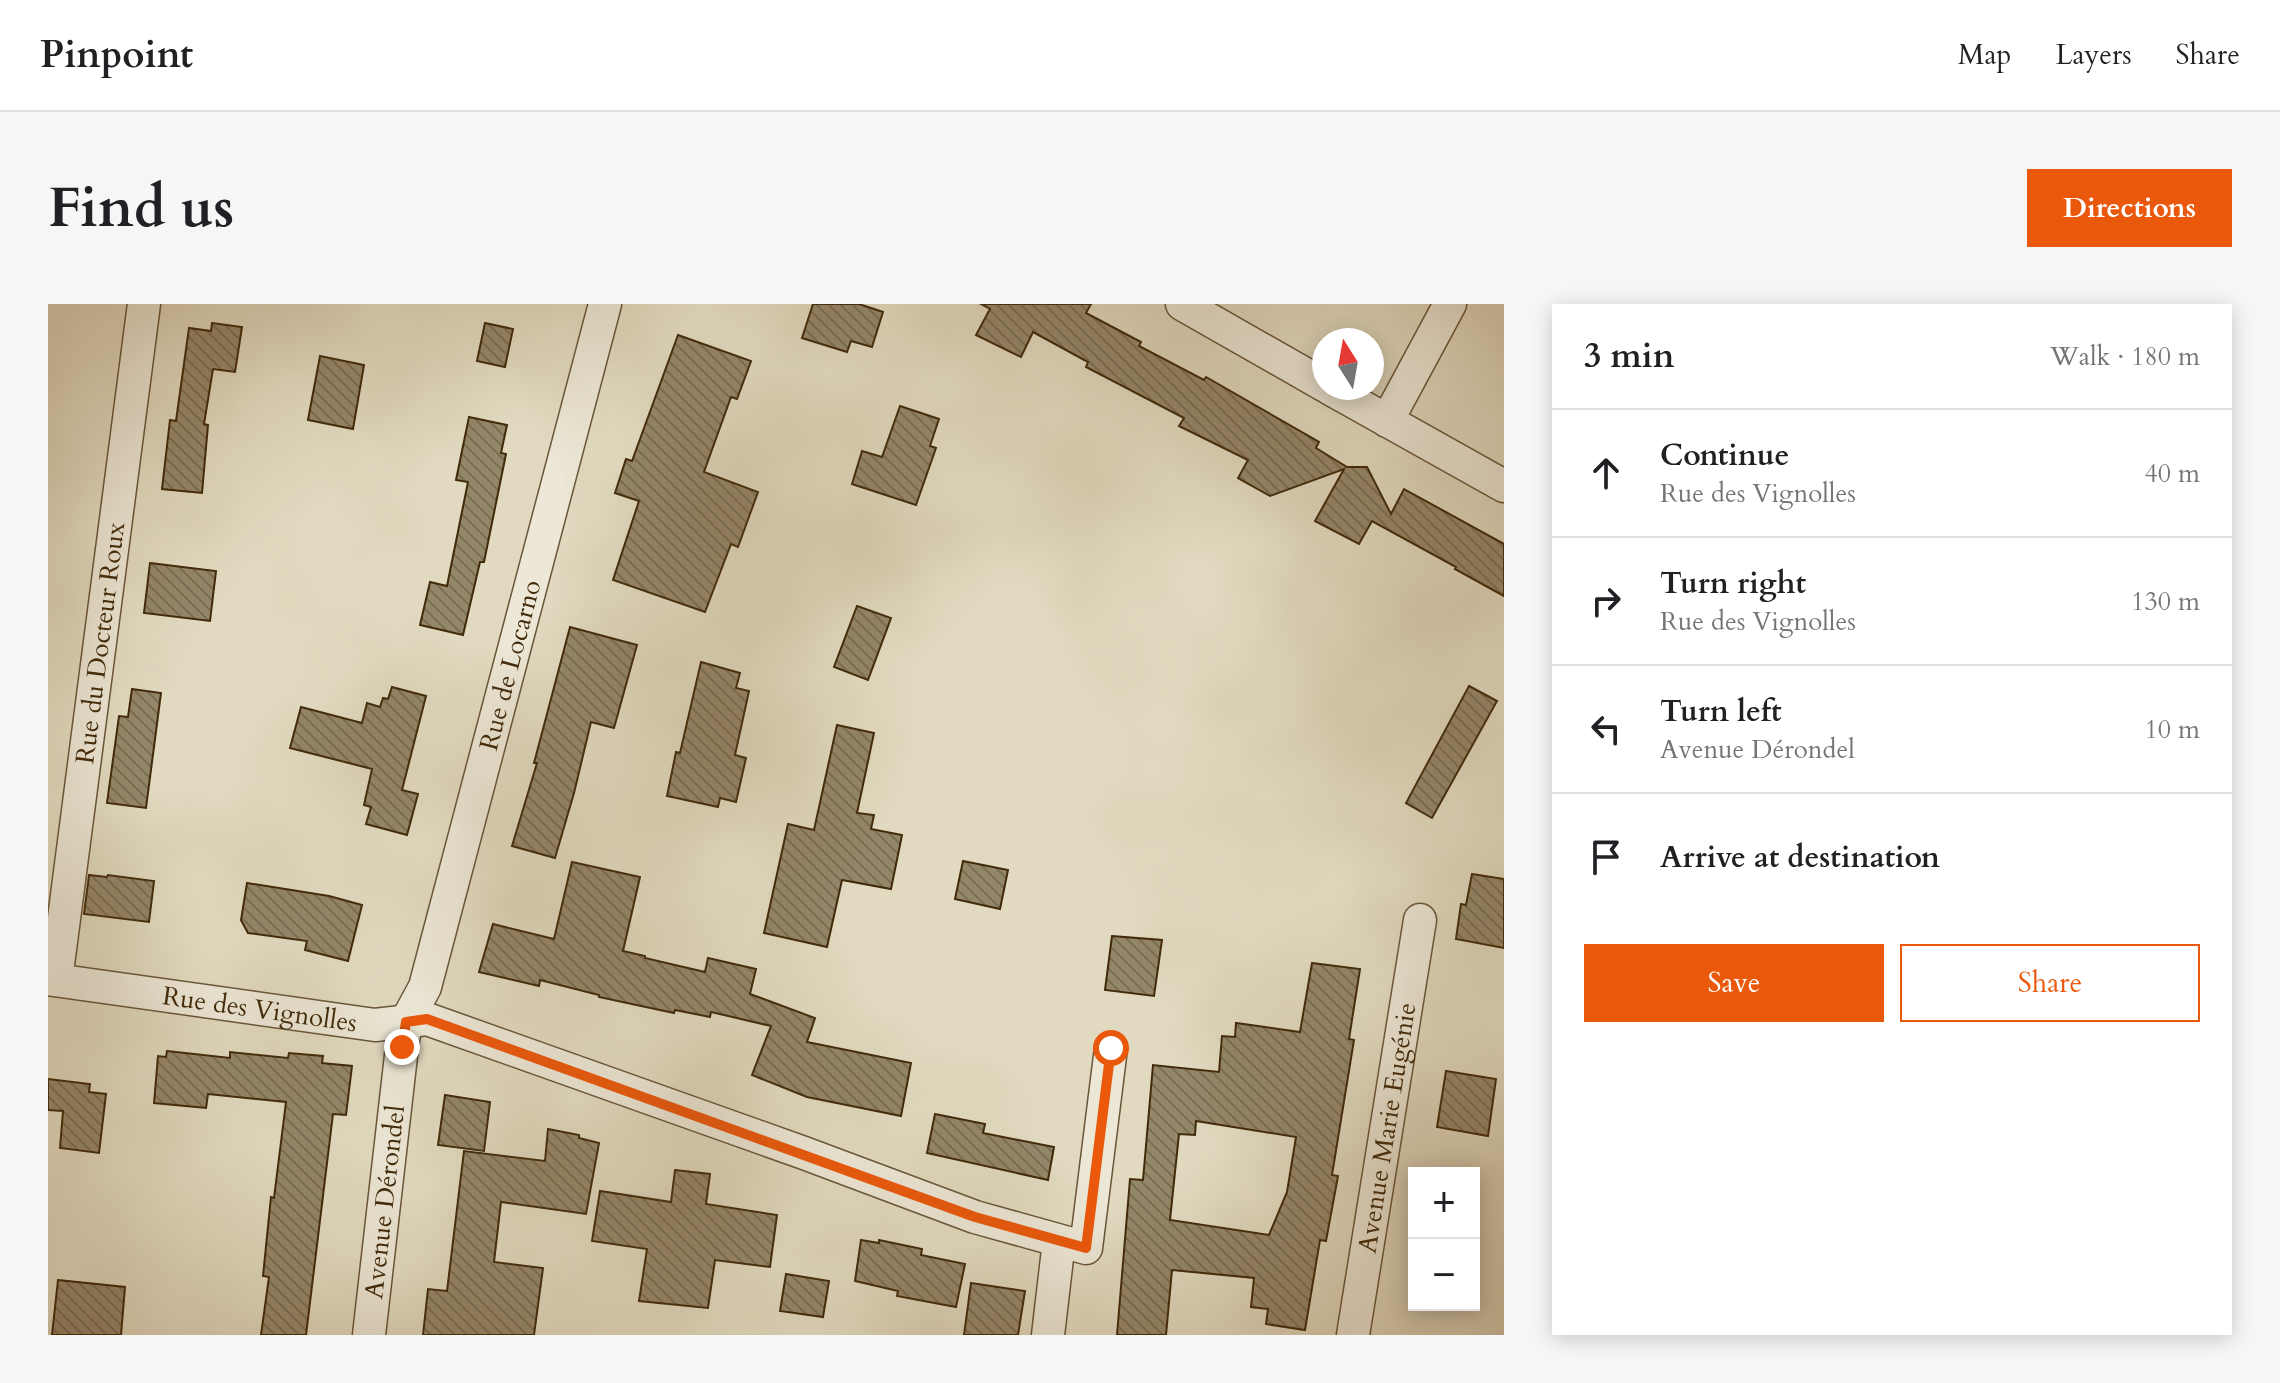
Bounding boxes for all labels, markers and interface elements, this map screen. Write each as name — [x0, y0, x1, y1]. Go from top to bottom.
text: Pinpoint — [40, 29, 193, 81]
text: Map — [1958, 36, 2011, 74]
text: Layers — [2055, 36, 2132, 74]
text: Share — [2176, 36, 2240, 74]
button: Directions — [2027, 169, 2232, 247]
text: Find us — [48, 171, 234, 246]
north arrow — [1312, 328, 1384, 400]
text: 3 min — [1584, 333, 1675, 379]
text: Walk · 180 m — [2050, 339, 2200, 374]
text: Continue — [1660, 435, 1789, 476]
icon: ahead — [1584, 451, 1628, 495]
text: 40 m — [2144, 456, 2200, 491]
text: Rue des Vignolles — [1660, 476, 1856, 511]
street label: Rue du Docteur Roux — [67, 520, 133, 766]
text: Turn right — [1660, 563, 1806, 604]
street label: Rue de Locarno — [471, 576, 549, 754]
icon: right — [1584, 579, 1628, 623]
text: 130 m — [2131, 584, 2200, 619]
text: Rue des Vignolles — [1660, 604, 1856, 639]
text: Turn left — [1660, 691, 1782, 732]
icon: left — [1584, 707, 1628, 751]
text: 10 m — [2144, 712, 2200, 747]
text: Avenue Dérondel — [1660, 732, 1855, 767]
icon: arrive — [1584, 835, 1628, 879]
text: Arrive at destination — [1660, 837, 1940, 878]
button: Save — [1584, 944, 1884, 1022]
button: Share — [1900, 944, 2200, 1022]
street label: Rue des Vignolles — [160, 978, 359, 1040]
street label: Avenue Marie Eugénie — [1349, 1000, 1424, 1256]
route end — [384, 1029, 420, 1065]
route start — [1093, 1030, 1129, 1066]
street label: Avenue Dérondel — [356, 1103, 413, 1301]
map controls — [1408, 1167, 1480, 1311]
button: + — [1408, 1167, 1480, 1239]
button: − — [1408, 1239, 1480, 1311]

